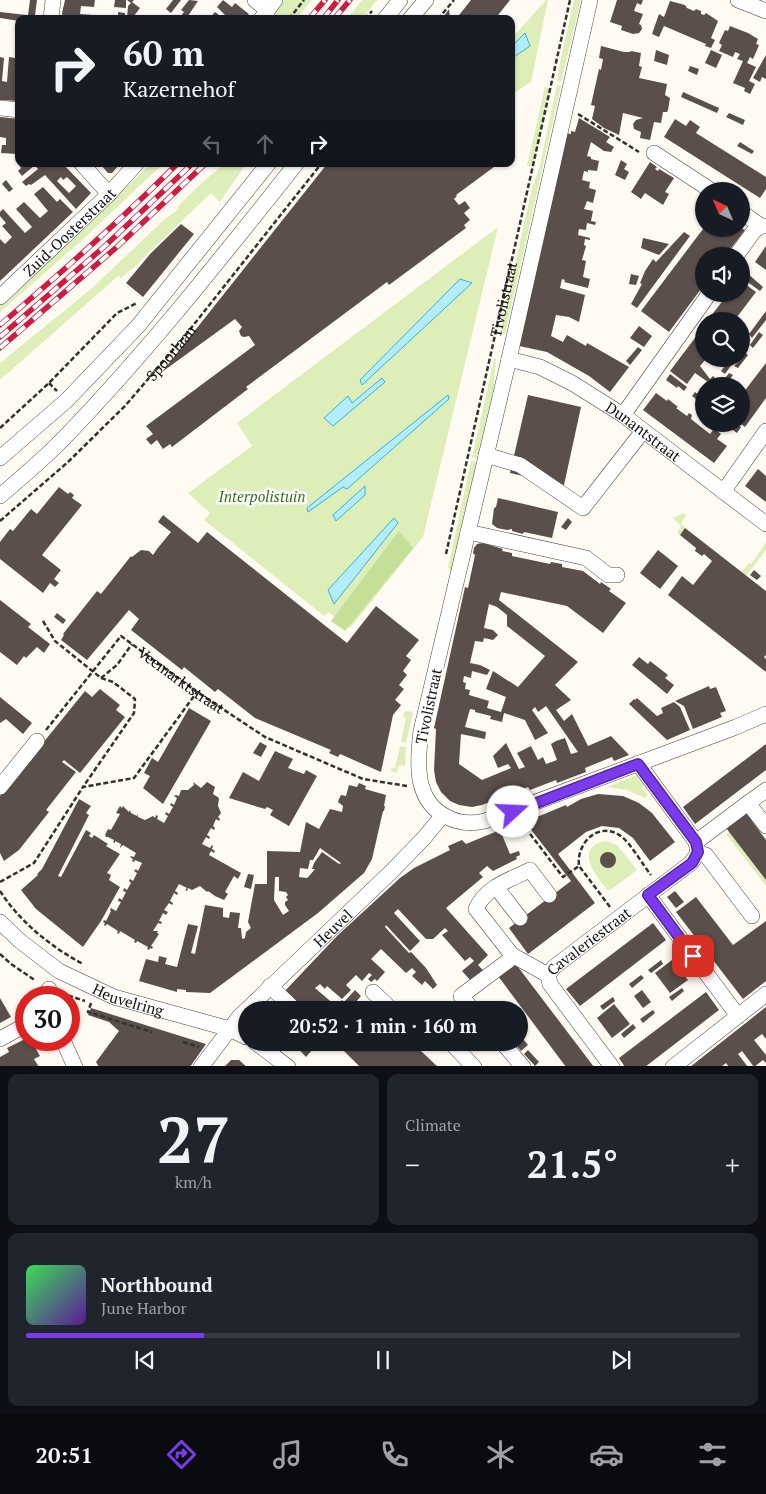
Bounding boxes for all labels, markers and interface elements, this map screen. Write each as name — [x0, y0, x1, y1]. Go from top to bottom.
text: 60 m — [123, 30, 204, 76]
icon: right — [40, 35, 105, 100]
text: Kazernehof — [123, 74, 235, 103]
icon: left — [198, 130, 226, 158]
icon: ahead — [251, 130, 279, 158]
icon: right — [304, 130, 332, 158]
north arrow — [695, 182, 750, 238]
map controls — [695, 182, 750, 432]
street label: Zuid-Oosterstraat — [18, 183, 120, 280]
button: sound — [695, 247, 750, 302]
street label: Tivolistraat — [485, 259, 521, 339]
button: search — [695, 312, 750, 367]
street label: Spoorlaan — [141, 321, 200, 385]
button: layers — [695, 377, 750, 432]
street label: Dunantstraat — [602, 397, 685, 466]
park label: Interpolistuin — [217, 486, 306, 506]
street label: Veemarktstraat — [134, 642, 229, 718]
street label: Tivolistraat — [410, 666, 446, 746]
position arrow — [486, 785, 538, 837]
street label: Cavaleriestraat — [542, 902, 635, 979]
street label: Heuvel — [309, 905, 356, 951]
pin — [672, 935, 714, 977]
icon: arrive — [679, 942, 707, 970]
street label: Heuvelring — [89, 978, 167, 1021]
speed limit sign: 30 — [15, 986, 80, 1051]
text: 20:52 · 1 min · 160 m — [289, 1013, 477, 1038]
text: 27 — [157, 1095, 230, 1182]
text: Climate — [405, 1114, 461, 1136]
text: 21.5° — [527, 1139, 618, 1189]
text: − — [405, 1146, 420, 1183]
text: + — [725, 1146, 740, 1183]
text: km/h — [175, 1171, 212, 1193]
text: Northbound — [101, 1272, 213, 1297]
text: June Harbor — [101, 1297, 187, 1319]
icon: previous — [131, 1346, 159, 1374]
icon: pause — [369, 1346, 397, 1374]
icon: next — [607, 1346, 635, 1374]
icon: directions — [164, 1437, 199, 1472]
icon: music — [270, 1437, 305, 1472]
icon: phone — [377, 1437, 412, 1472]
icon: climate — [483, 1437, 518, 1472]
icon: car — [589, 1437, 624, 1472]
icon: filters — [695, 1437, 730, 1472]
text: 20:51 — [36, 1440, 93, 1469]

